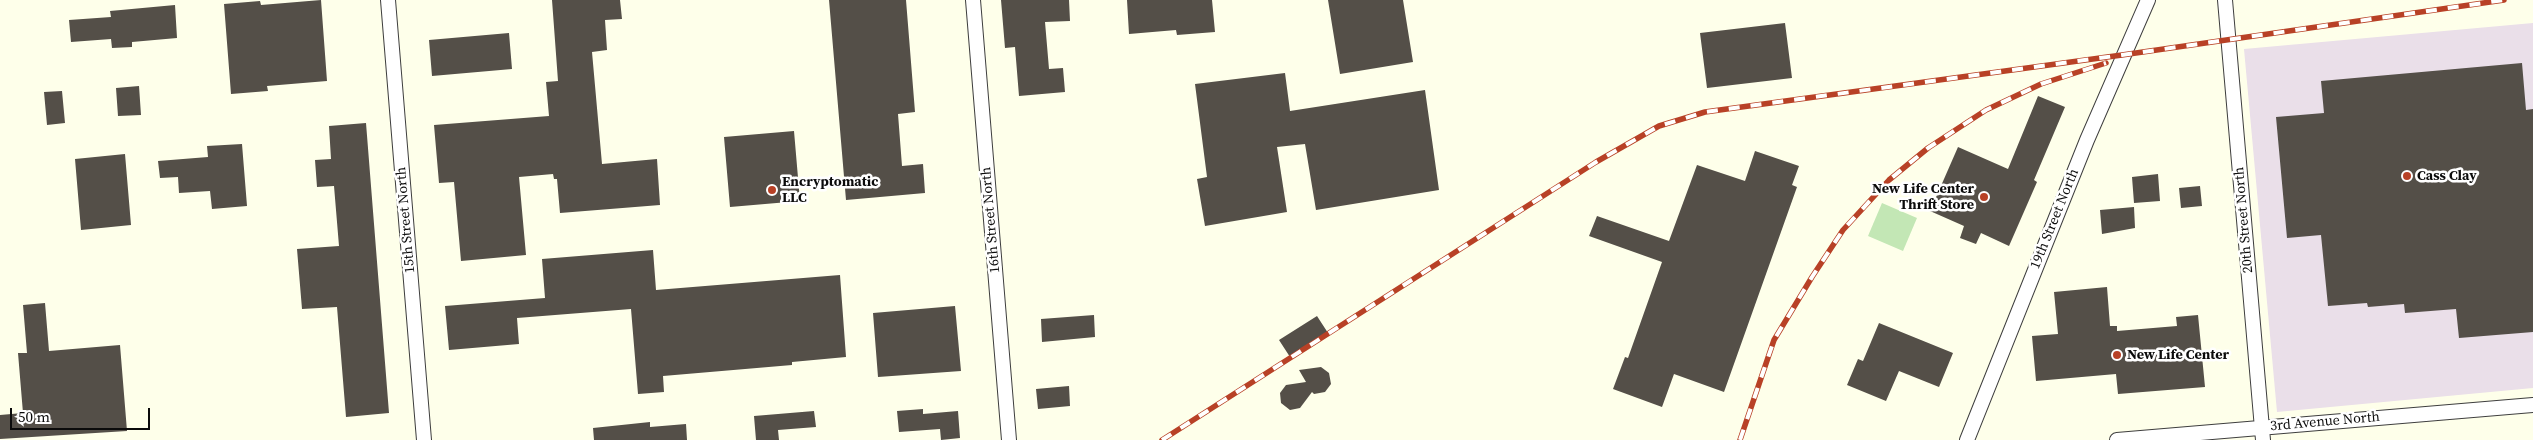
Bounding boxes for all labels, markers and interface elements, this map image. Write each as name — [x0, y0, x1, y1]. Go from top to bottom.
street label: 15th Street North — [393, 166, 419, 274]
street label: 16th Street North — [978, 166, 1004, 274]
street label: 19th Street North — [2027, 166, 2083, 272]
street label: 20th Street North — [2231, 166, 2257, 274]
place label: Cass Clay — [2417, 168, 2477, 184]
marker: Cass Clay — [2401, 170, 2413, 182]
place label: Encryptomatic LLC — [782, 174, 878, 206]
place label: New Life Center Thrift Store — [1872, 181, 1974, 213]
marker: Encryptomatic LLC — [766, 184, 778, 196]
marker: New Life Center Thrift Store — [1978, 191, 1990, 203]
place label: New Life Center — [2127, 347, 2229, 363]
marker: New Life Center — [2111, 349, 2123, 361]
scale bar — [12, 398, 152, 430]
text: 50 m — [18, 406, 50, 427]
street label: 3rd Avenue North — [2269, 409, 2381, 435]

